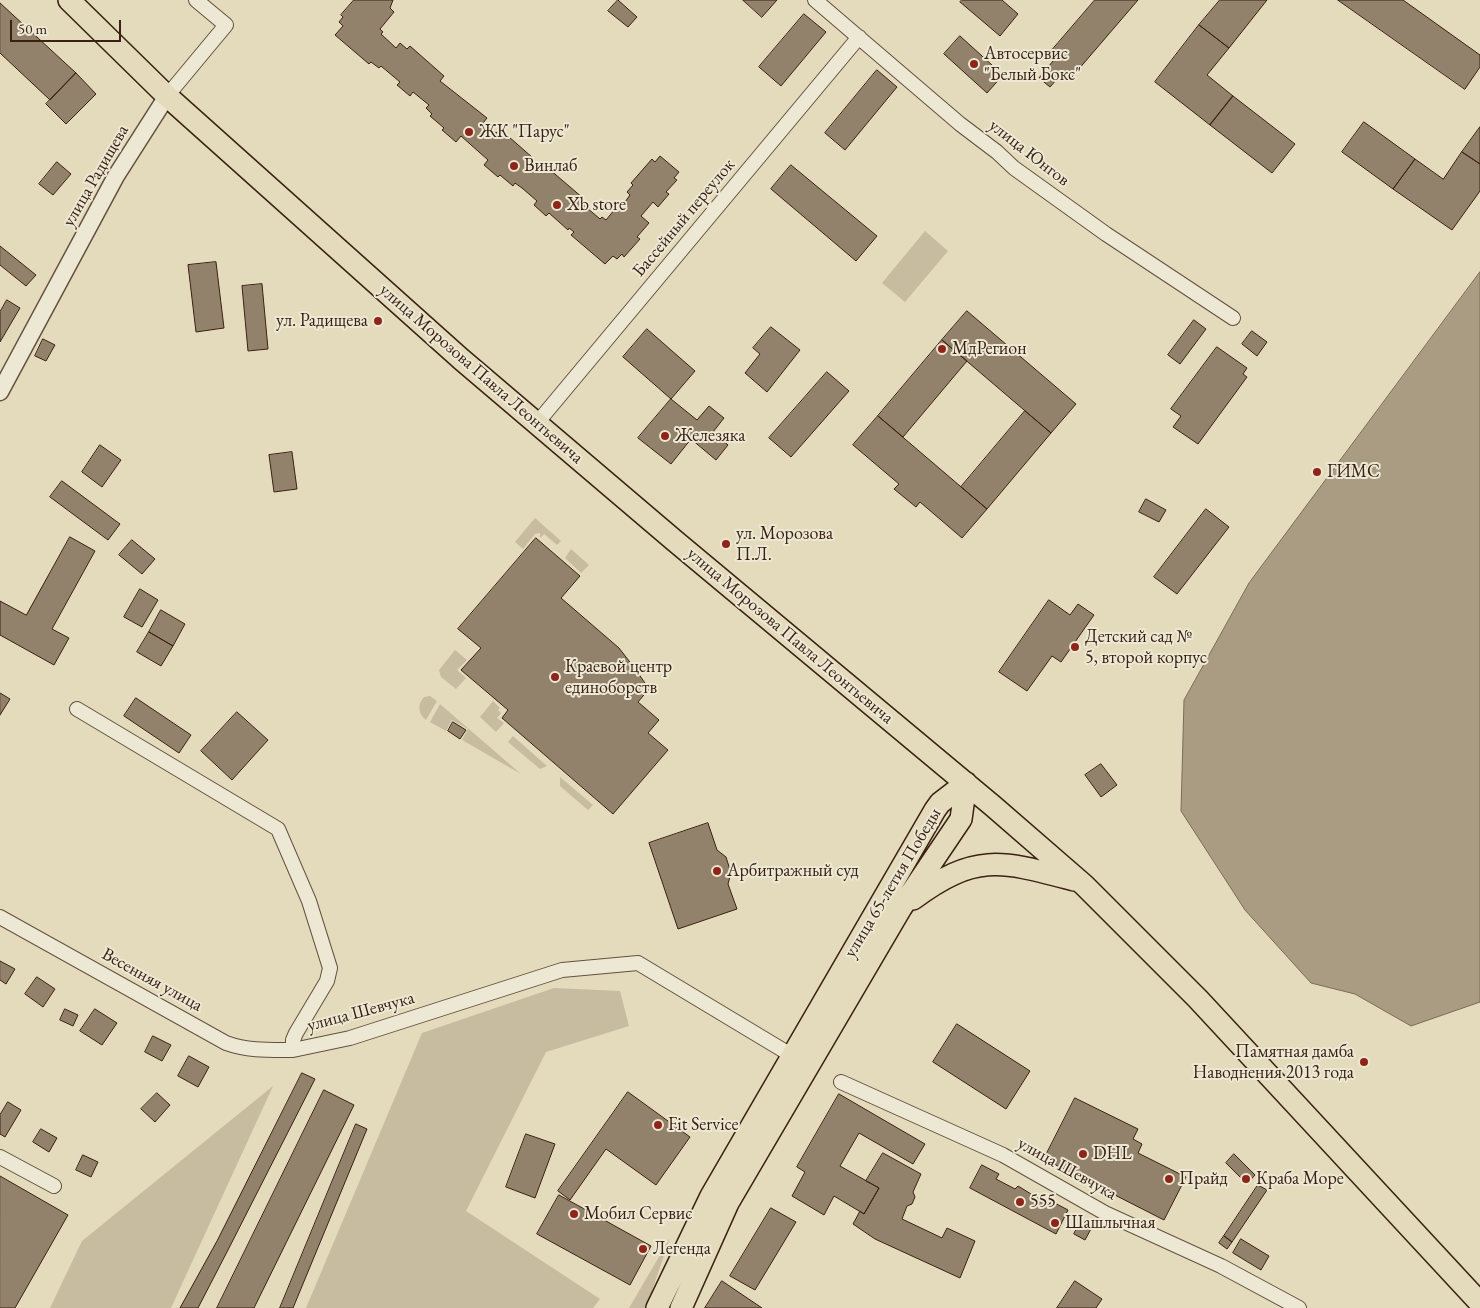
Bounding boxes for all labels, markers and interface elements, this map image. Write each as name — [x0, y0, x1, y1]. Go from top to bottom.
scale bar — [12, 10, 124, 42]
text: 50 m — [18, 19, 47, 38]
place label: Автосервис "Белый Бокс" — [984, 43, 1081, 86]
marker: Автосервис "Белый Бокс" — [968, 58, 980, 70]
street label: улица Юнгов — [984, 115, 1074, 191]
street label: улица Радищева — [58, 121, 134, 231]
place label: ЖК "Парус" — [479, 121, 570, 143]
marker: ЖК "Парус" — [463, 126, 475, 138]
street label: Бассейный переулок — [628, 154, 740, 282]
place label: Винлаб — [524, 155, 578, 177]
marker: Винлаб — [508, 160, 520, 172]
place label: Xb store — [567, 194, 626, 216]
marker: Xb store — [551, 199, 563, 211]
street label: улица Морозова Павла Леонтьевича — [375, 279, 587, 469]
place label: ул. Радищева — [276, 310, 368, 332]
marker: ул. Радищева — [372, 315, 384, 327]
place label: МдРегион — [952, 338, 1027, 360]
marker: МдРегион — [936, 343, 948, 355]
place label: Железяка — [675, 425, 745, 447]
marker: Железяка — [659, 430, 671, 442]
place label: ГИМС — [1327, 461, 1380, 483]
marker: ГИМС — [1311, 466, 1323, 478]
place label: ул. Морозова П.Л. — [736, 523, 833, 566]
marker: ул. Морозова П.Л. — [720, 538, 732, 550]
street label: улица Морозова Павла Леонтьевича — [682, 543, 898, 729]
place label: Детский сад № 5, второй корпус — [1085, 626, 1207, 669]
marker: Детский сад № 5, второй корпус — [1069, 641, 1081, 653]
place label: Краевой центр единоборств — [565, 656, 672, 699]
marker: Краевой центр единоборств — [549, 671, 561, 683]
street label: улица 65-летия Победы — [840, 804, 946, 962]
place label: Арбитражный суд — [727, 860, 859, 882]
marker: Арбитражный суд — [711, 865, 723, 877]
street label: Весенняя улица — [98, 943, 206, 1017]
street label: улица Шевчука — [305, 987, 417, 1037]
place label: Памятная дамба Наводнения 2013 года — [1193, 1041, 1354, 1084]
marker: Памятная дамба Наводнения 2013 года — [1358, 1056, 1370, 1068]
place label: Fit Service — [668, 1114, 739, 1136]
marker: Fit Service — [652, 1119, 664, 1131]
street label: улица Шевчука — [1014, 1133, 1120, 1205]
place label: DHL — [1093, 1143, 1132, 1165]
marker: DHL — [1077, 1148, 1089, 1160]
place label: Прайд — [1179, 1168, 1228, 1190]
place label: Краба Море — [1256, 1168, 1344, 1190]
marker: Прайд — [1163, 1173, 1175, 1185]
marker: Краба Море — [1240, 1173, 1252, 1185]
place label: 555 — [1030, 1191, 1056, 1213]
marker: 555 — [1014, 1196, 1026, 1208]
place label: Мобил Сервис — [584, 1203, 693, 1225]
marker: Мобил Сервис — [568, 1208, 580, 1220]
place label: Шашлычная — [1065, 1212, 1156, 1234]
marker: Шашлычная — [1049, 1217, 1061, 1229]
place label: Легенда — [653, 1238, 711, 1260]
marker: Легенда — [637, 1243, 649, 1255]

